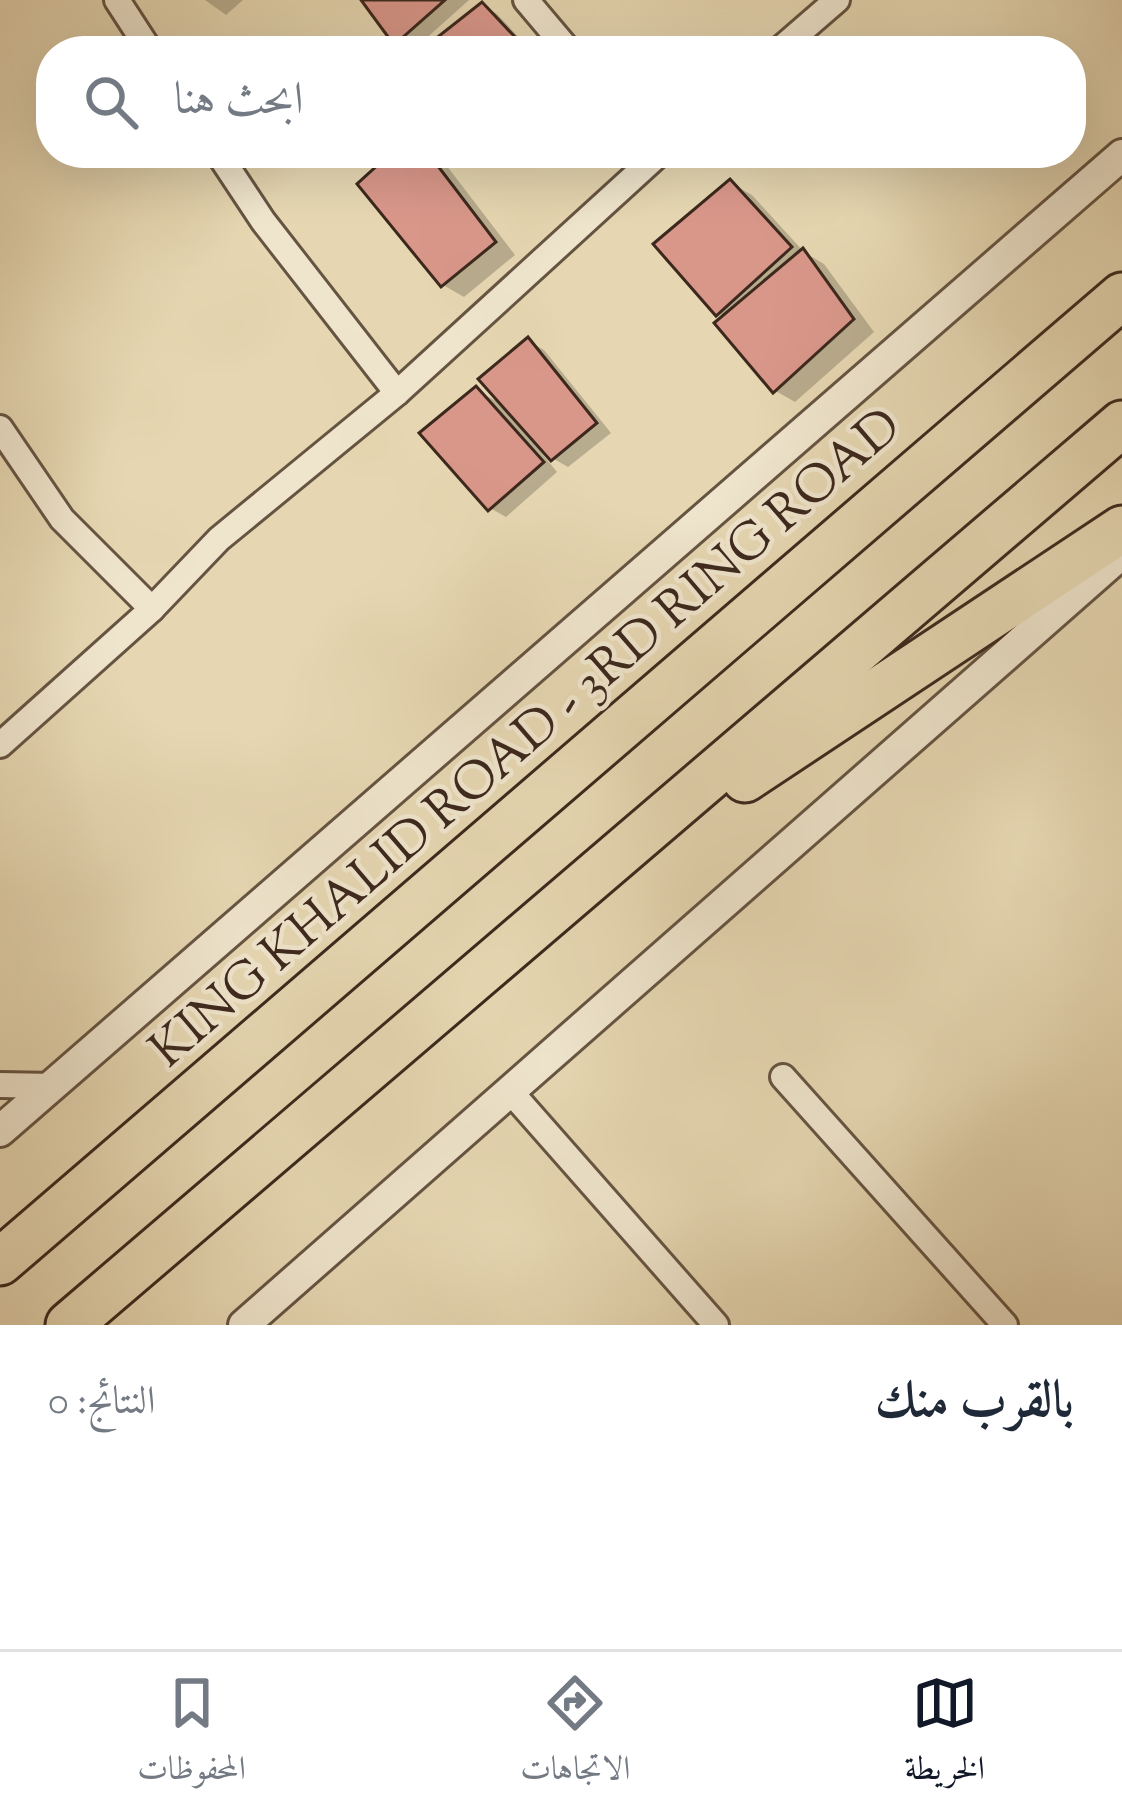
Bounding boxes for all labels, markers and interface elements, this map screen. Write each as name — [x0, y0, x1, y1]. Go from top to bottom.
search box — [36, 36, 1086, 168]
icon: search — [78, 69, 144, 135]
text: ابحث هنا — [174, 70, 304, 135]
street label: KING KHALID ROAD - 3RD RING ROAD — [136, 393, 919, 1087]
text: بالقرب منك — [875, 1367, 1074, 1440]
text: النتائج: 0 — [48, 1376, 156, 1432]
tab: المحفوظات — [137, 1670, 246, 1800]
tab: الاتجاهات — [520, 1670, 630, 1800]
tab: الخريطة — [905, 1670, 985, 1800]

